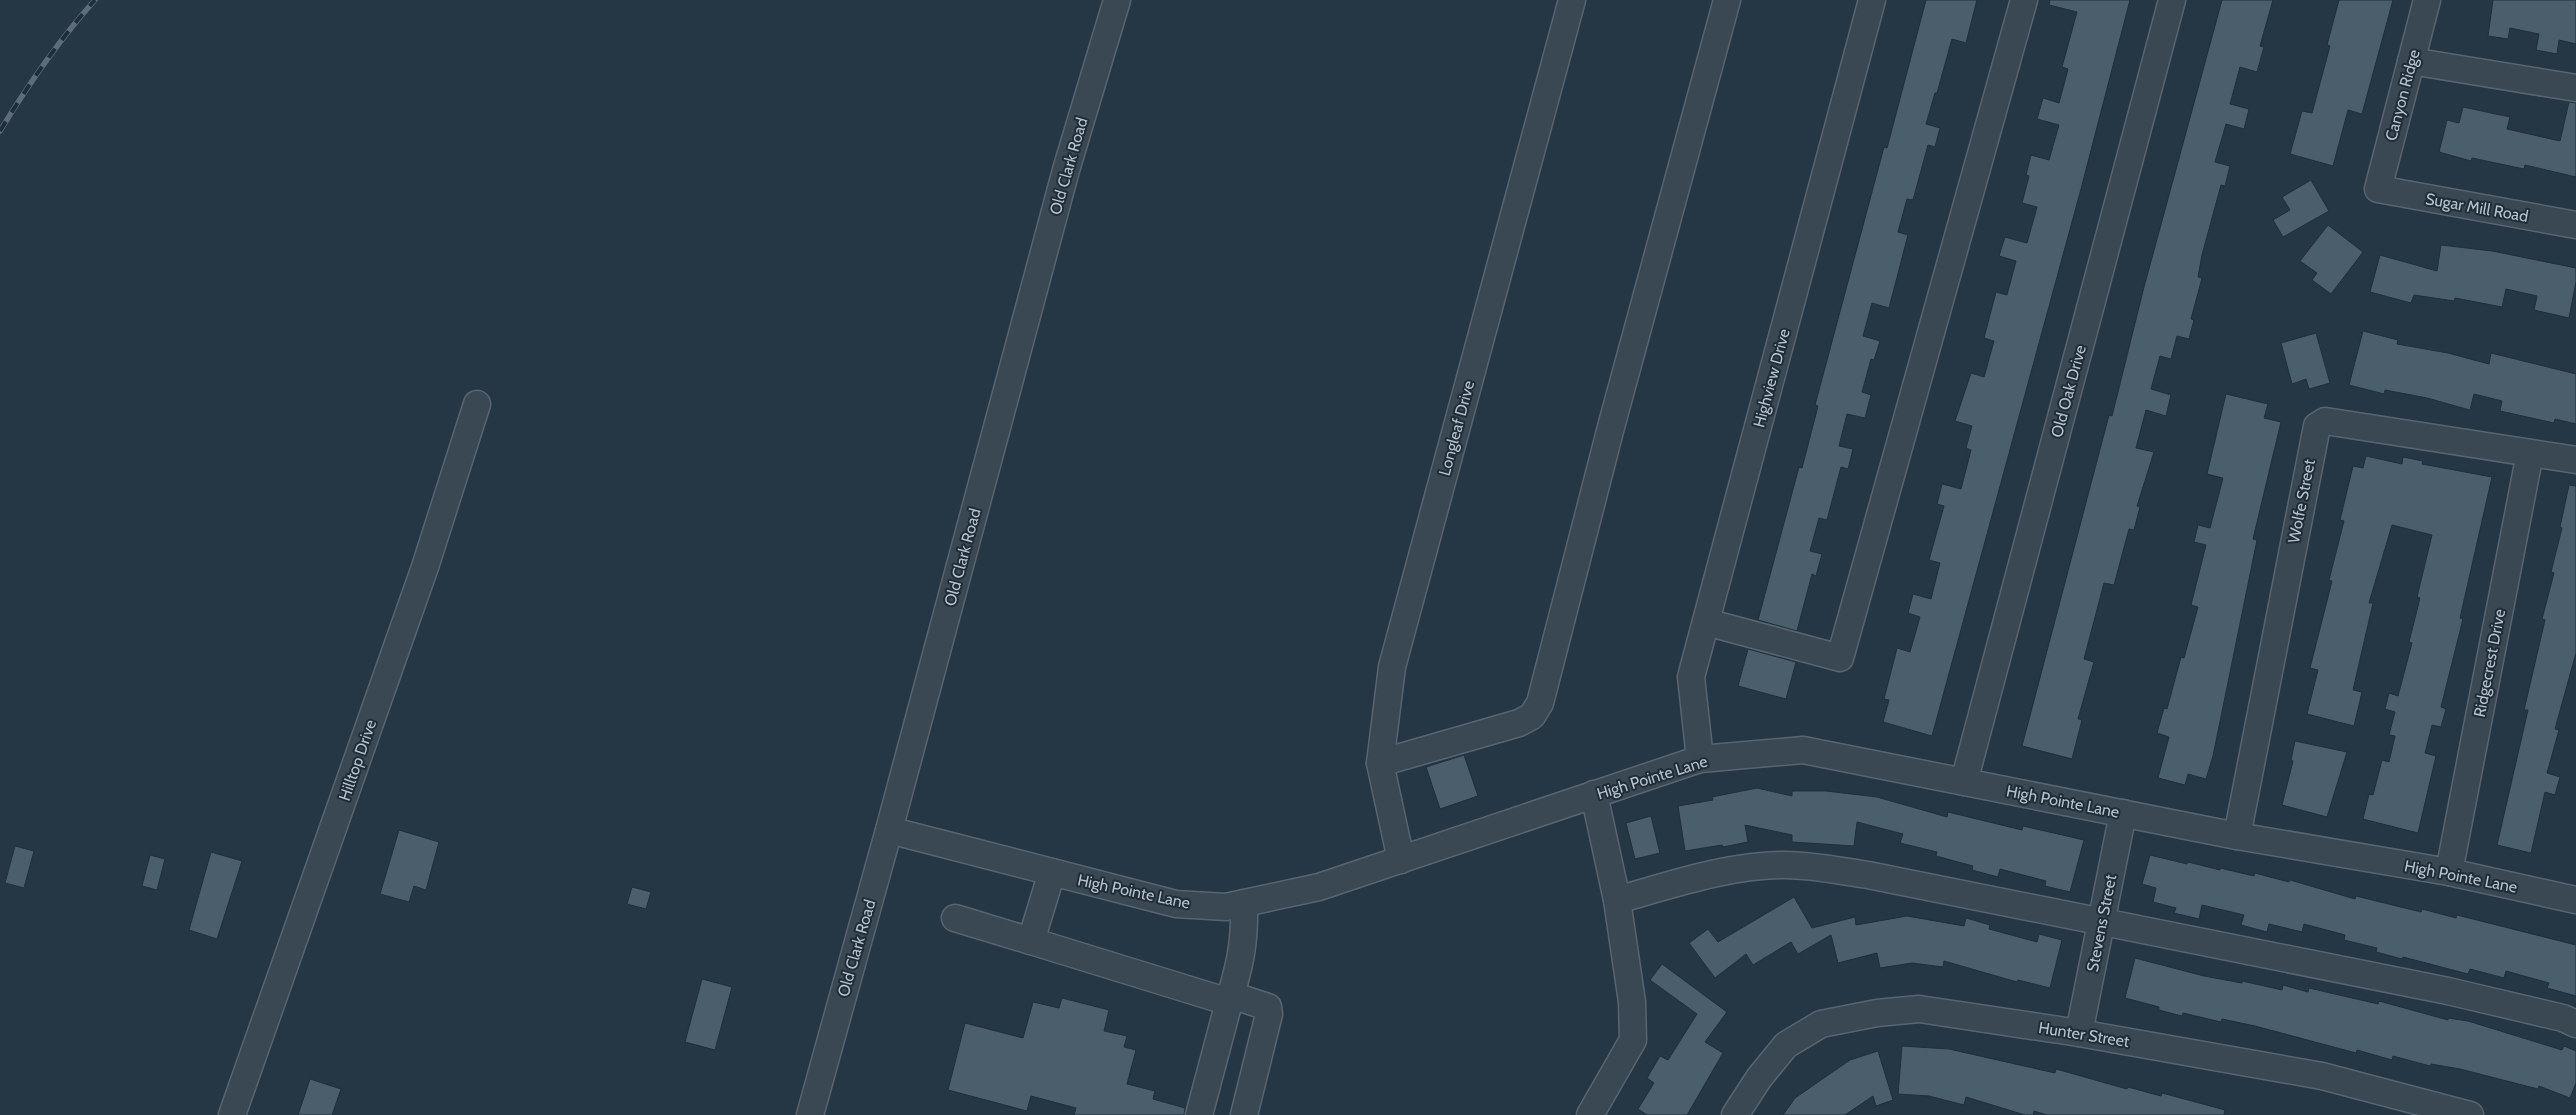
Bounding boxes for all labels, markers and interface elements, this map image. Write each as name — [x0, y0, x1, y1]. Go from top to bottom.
street label: Canyon Ridge — [2381, 48, 2424, 143]
street label: Old Clark Road — [1046, 115, 1091, 217]
street label: Sugar Mill Road — [2424, 189, 2530, 226]
street label: Highview Drive — [1749, 327, 1794, 430]
street label: Old Oak Drive — [2047, 343, 2090, 439]
street label: Longleaf Drive — [1435, 378, 1478, 478]
street label: Wolfe Street — [2284, 457, 2319, 545]
street label: Old Clark Road — [940, 506, 985, 608]
street label: Ridgecrest Drive — [2470, 607, 2509, 719]
street label: Hilltop Drive — [335, 717, 380, 803]
street label: High Pointe Lane — [1595, 752, 1710, 803]
street label: High Pointe Lane — [2005, 781, 2121, 822]
street label: High Pointe Lane — [2403, 856, 2519, 897]
street label: High Pointe Lane — [1076, 870, 1192, 913]
street label: Stevens Street — [2083, 872, 2120, 973]
street label: Old Clark Road — [834, 897, 879, 999]
street label: Hunter Street — [2037, 1018, 2131, 1051]

